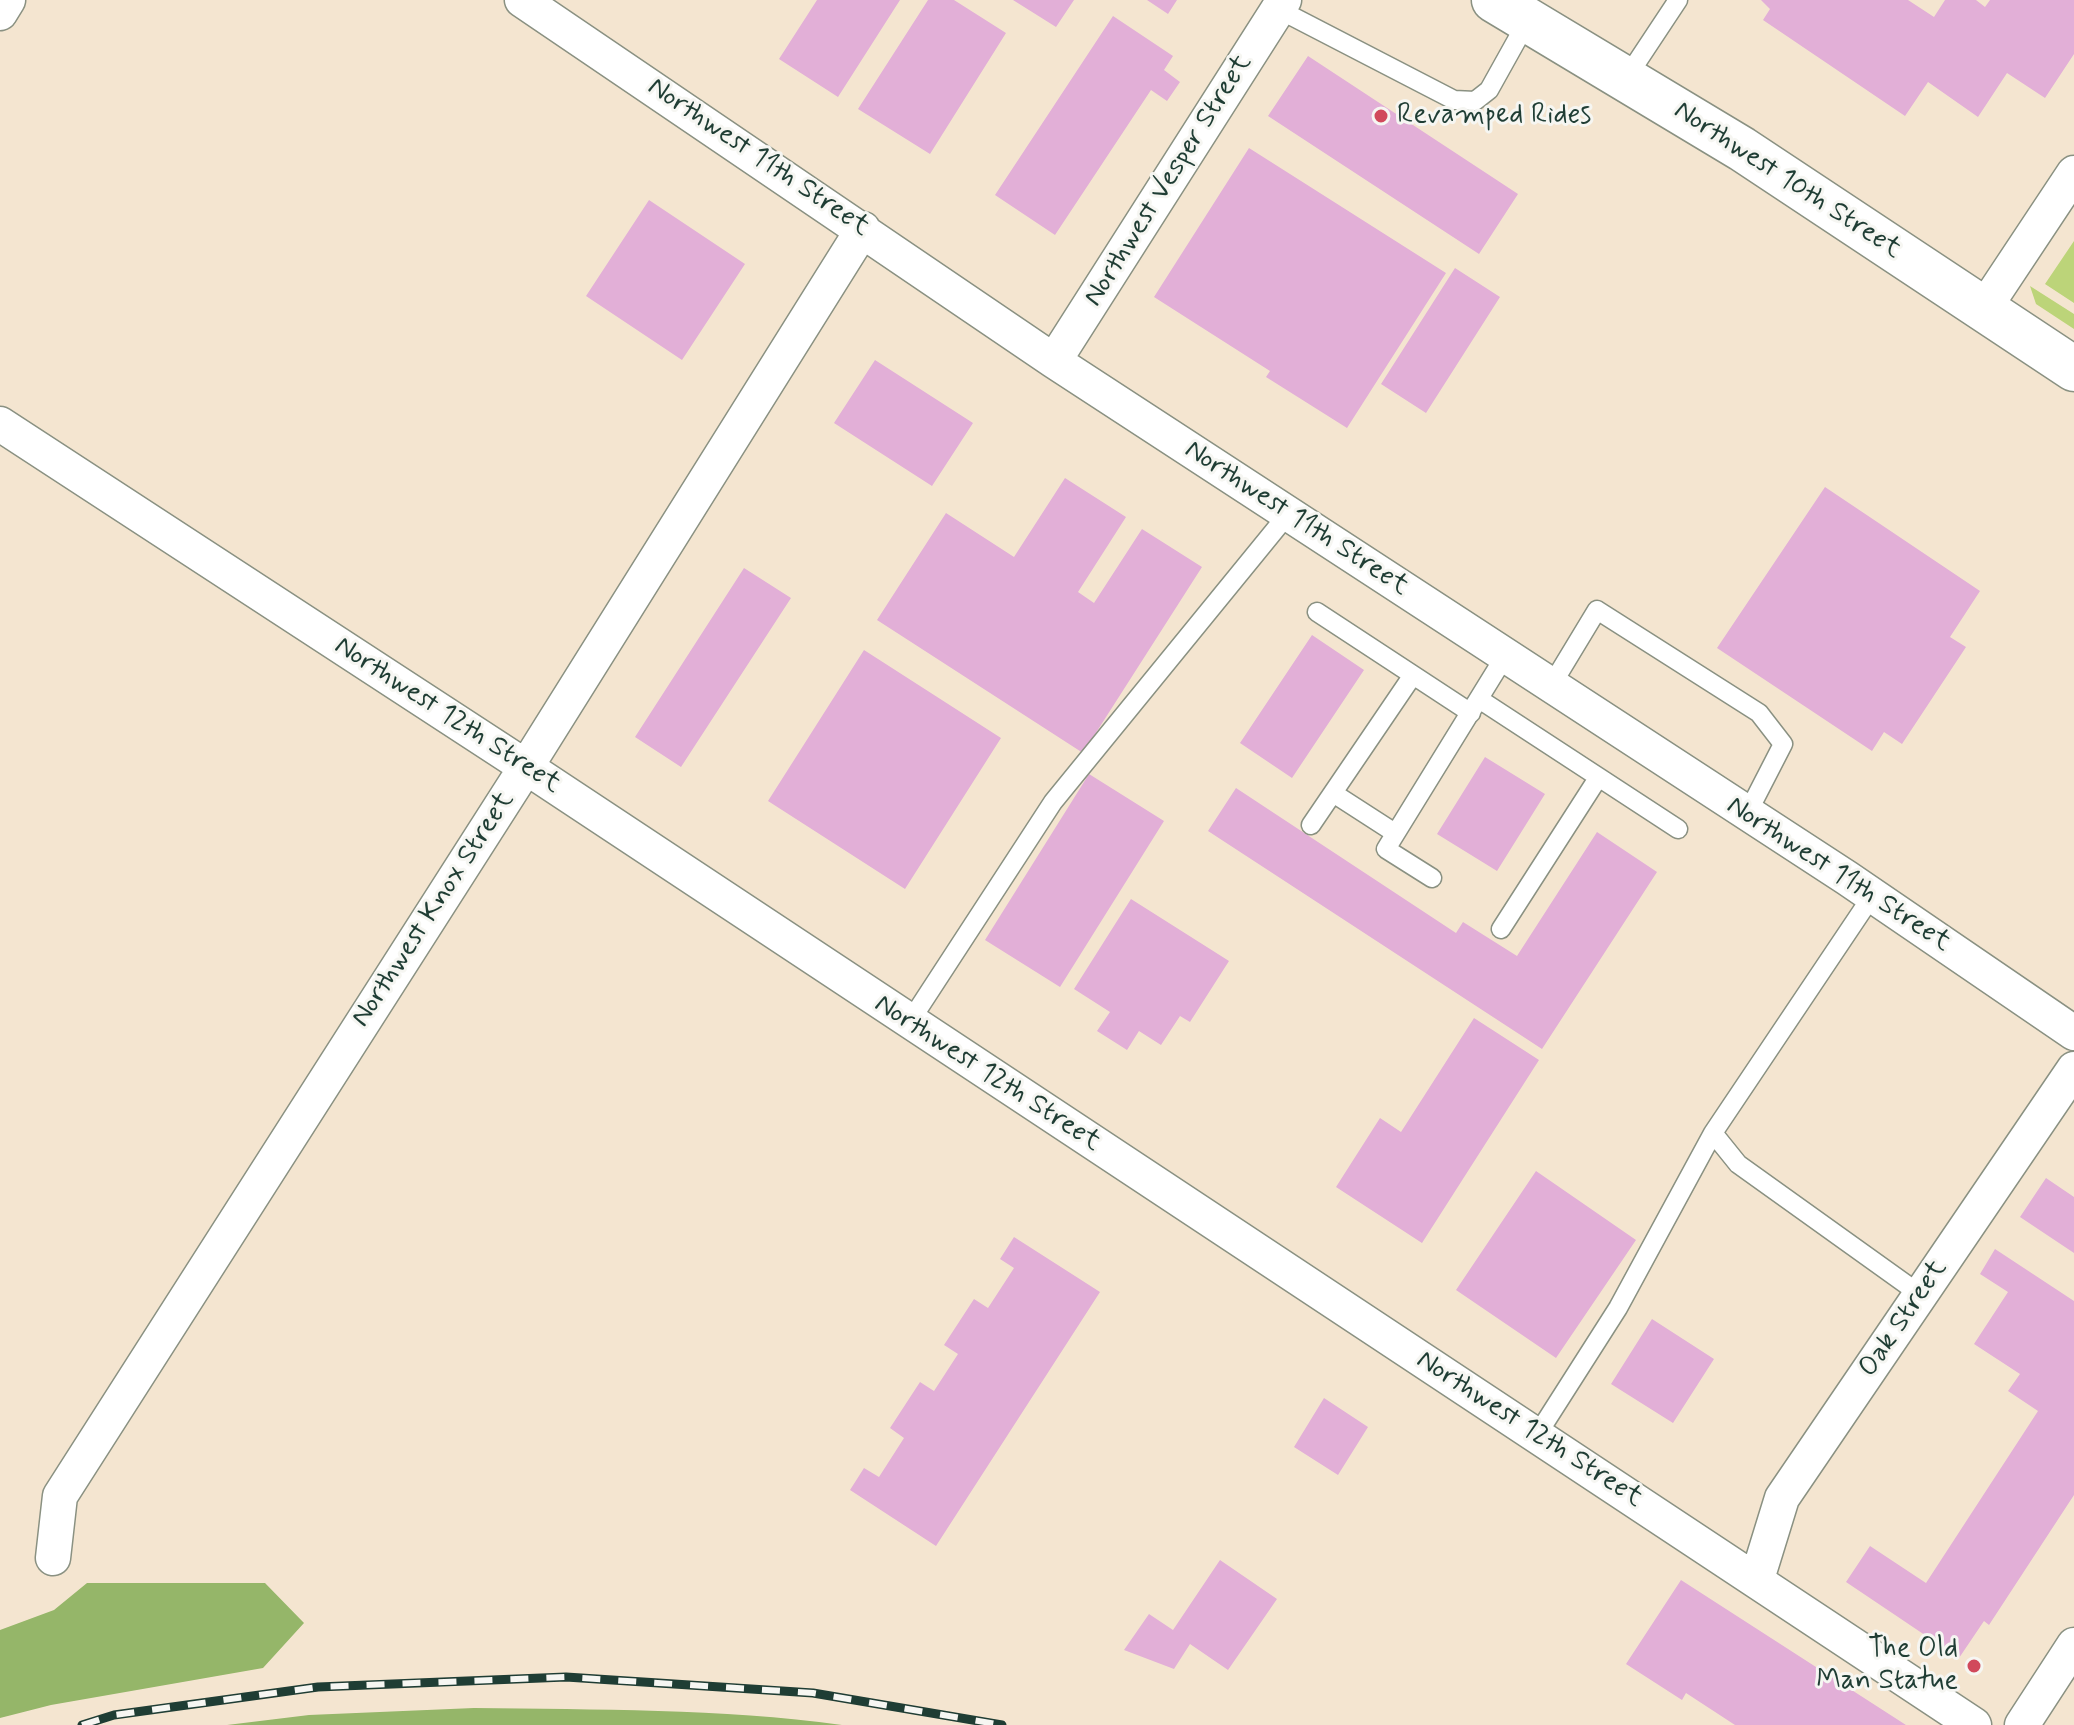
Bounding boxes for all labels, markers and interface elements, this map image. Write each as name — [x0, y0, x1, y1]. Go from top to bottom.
street label: Northwest Vesper Street — [1078, 49, 1260, 313]
street label: Northwest 11th Street — [640, 71, 876, 245]
street label: Northwest 10th Street — [1667, 95, 1907, 267]
place label: Revamped Rides — [1397, 99, 1591, 133]
marker: Revamped Rides — [1372, 107, 1390, 125]
street label: Northwest 11th Street — [1177, 434, 1415, 604]
street label: Northwest 12th Street — [327, 630, 567, 802]
street label: Northwest Knox Street — [345, 786, 523, 1034]
street label: Northwest 11th Street — [1719, 790, 1957, 960]
street label: Northwest 12th Street — [867, 988, 1107, 1160]
street label: Oak Street — [1852, 1254, 1956, 1384]
street label: Northwest 12th Street — [1409, 1344, 1649, 1516]
place label: The Old Man Statue — [1816, 1633, 1958, 1699]
marker: The Old Man Statue — [1965, 1657, 1983, 1675]

